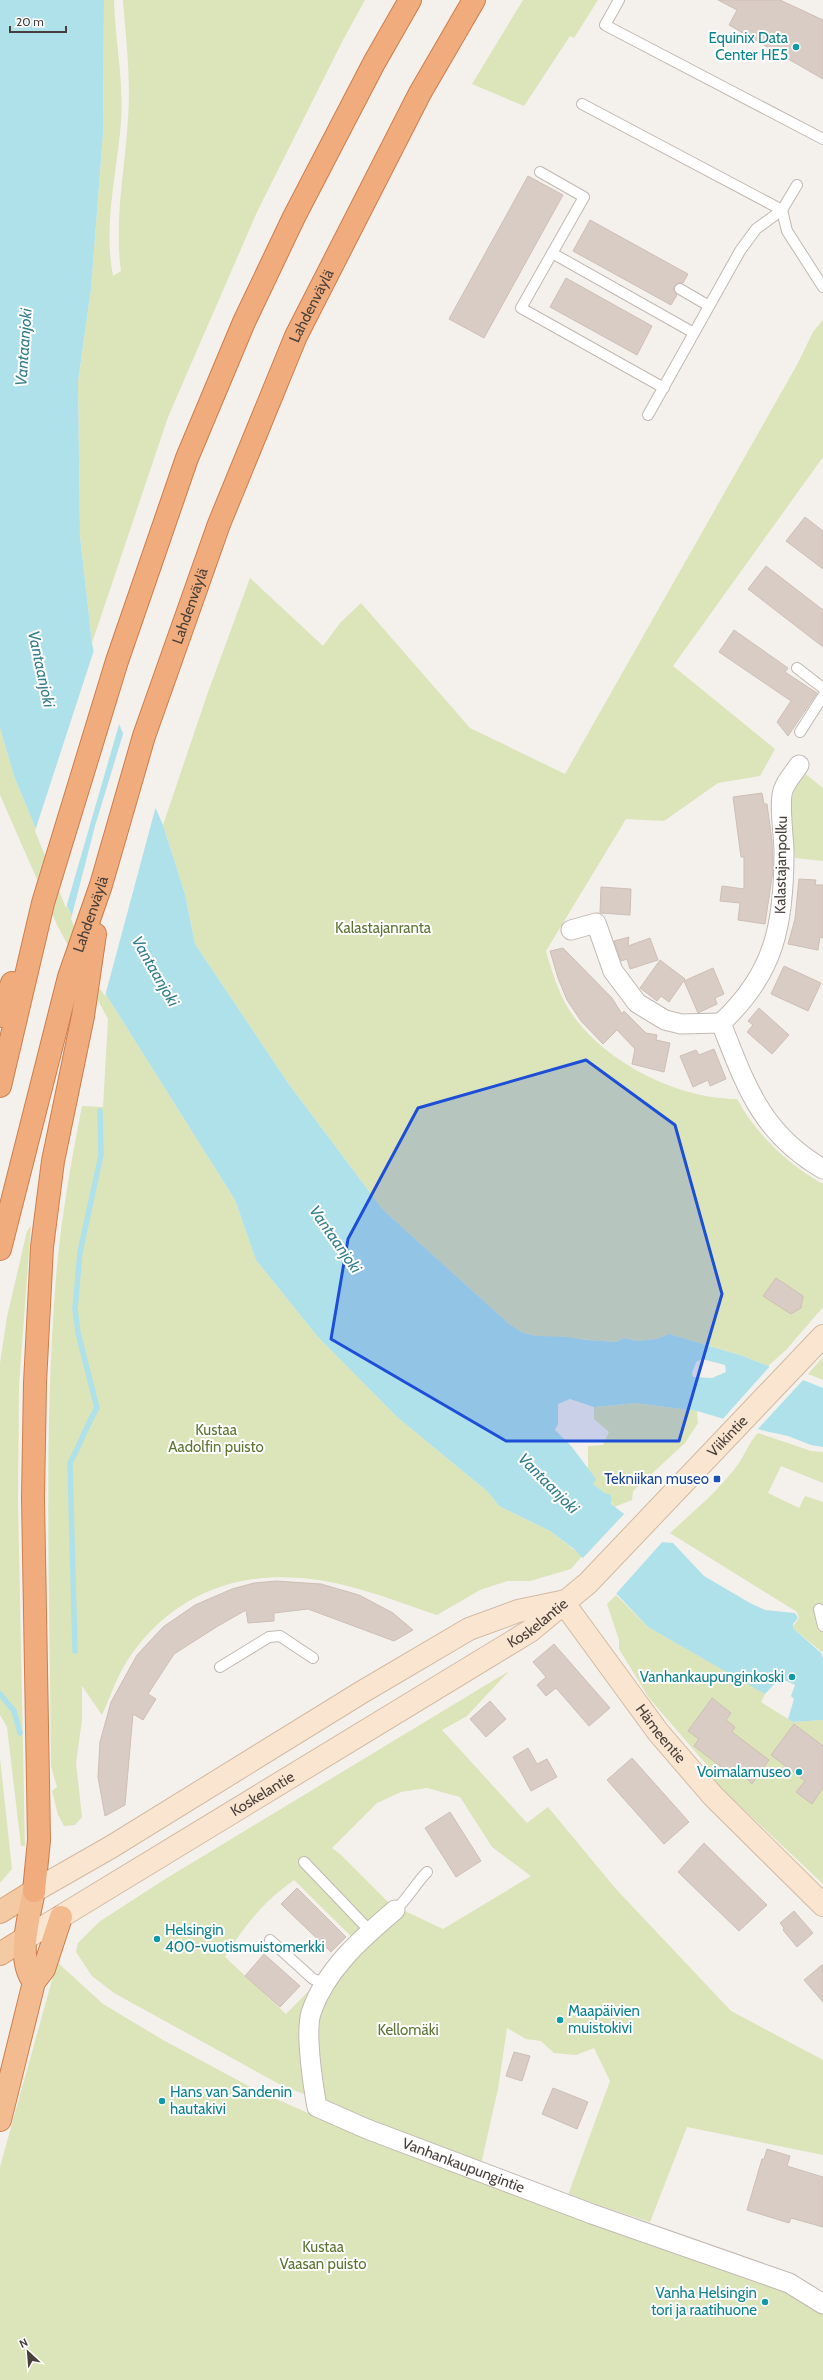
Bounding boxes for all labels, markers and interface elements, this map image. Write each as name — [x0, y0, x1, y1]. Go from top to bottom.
scale bar — [10, 8, 66, 34]
text: 20 m — [16, 14, 44, 29]
place label: Equinix Data Center HE5 — [708, 29, 789, 64]
marker: Equinix Data Center HE5 — [791, 42, 801, 52]
street label: Lahdenväylä — [285, 266, 338, 345]
water label: Vantaanjoki — [11, 307, 36, 387]
street label: Lahdenväylä — [168, 565, 212, 647]
water label: Vantaanjoki — [24, 629, 59, 710]
street label: Kalastajanpolku — [771, 816, 791, 914]
street label: Lahdenväylä — [69, 873, 112, 955]
park label: Kalastajanranta — [335, 919, 432, 937]
water label: Vantaanjoki — [128, 933, 184, 1010]
water label: Vantaanjoki — [305, 1202, 366, 1277]
street label: Viikintie — [704, 1412, 752, 1461]
park label: Kustaa Aadolfin puisto — [168, 1421, 264, 1456]
water label: Vantaanjoki — [514, 1449, 583, 1518]
place label: Tekniikan museo — [604, 1470, 709, 1488]
marker: Tekniikan museo — [712, 1474, 722, 1484]
street label: Koskelantie — [504, 1594, 572, 1652]
place label: Vanhankaupunginkoski — [640, 1668, 784, 1686]
marker: Vanhankaupunginkoski — [787, 1672, 797, 1682]
street label: Hämeentie — [632, 1701, 690, 1767]
place label: Voimalamuseo — [697, 1763, 791, 1781]
marker: Voimalamuseo — [794, 1767, 804, 1777]
street label: Koskelantie — [227, 1768, 298, 1820]
place label: Helsingin 400-vuotismuistomerkki — [165, 1921, 325, 1956]
marker: Helsingin 400-vuotismuistomerkki — [152, 1934, 162, 1944]
place label: Maapäivien muistokivi — [568, 2002, 640, 2037]
marker: Maapäivien muistokivi — [555, 2015, 565, 2025]
park label: Kellomäki — [377, 2021, 439, 2039]
place label: Hans van Sandenin hautakivi — [170, 2083, 292, 2118]
marker: Hans van Sandenin hautakivi — [157, 2096, 167, 2106]
street label: Vanhankaupungintie — [400, 2134, 527, 2197]
park label: Kustaa Vaasan puisto — [280, 2238, 366, 2273]
place label: Vanha Helsingin tori ja raatihuone — [651, 2284, 757, 2319]
marker: Vanha Helsingin tori ja raatihuone — [760, 2297, 770, 2307]
north arrow — [8, 2332, 48, 2372]
text: N — [17, 2335, 30, 2351]

